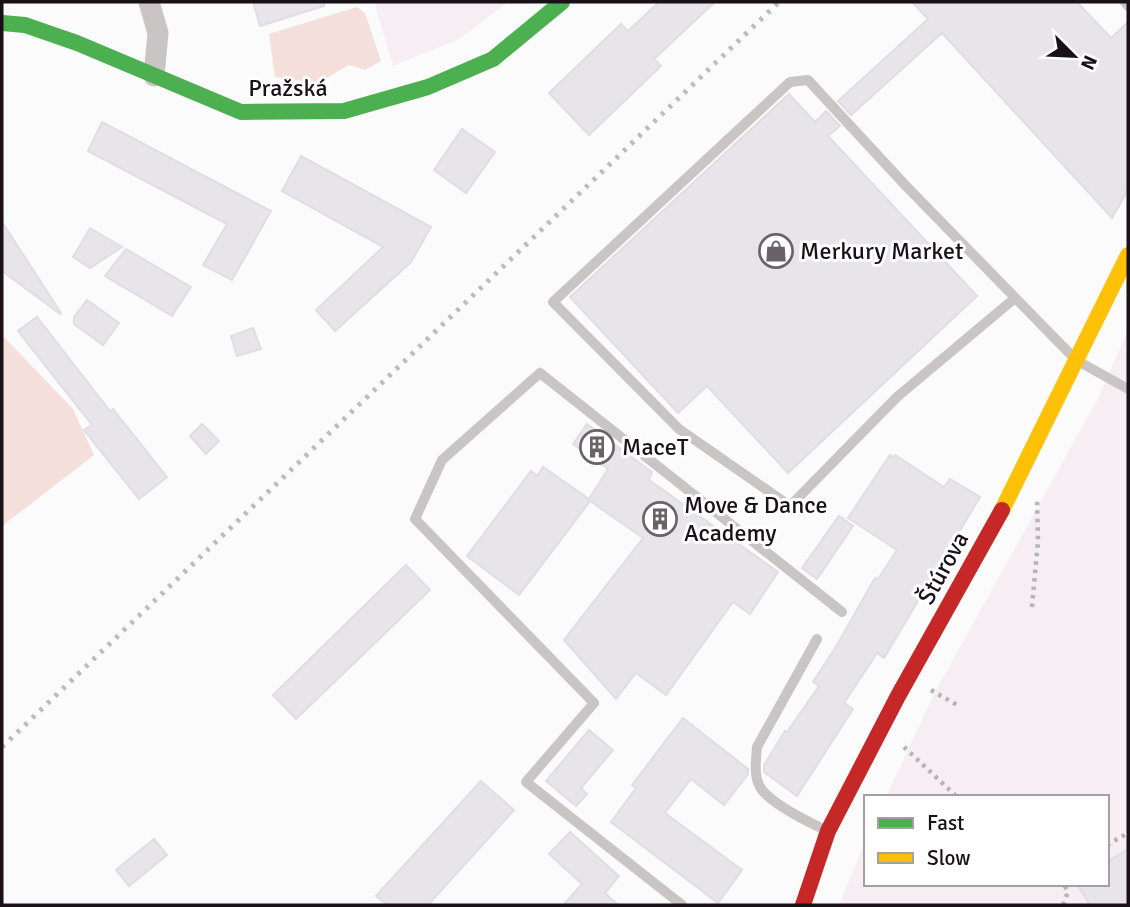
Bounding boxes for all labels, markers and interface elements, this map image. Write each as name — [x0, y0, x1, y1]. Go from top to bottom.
north arrow — [1039, 21, 1109, 91]
text: N — [1075, 52, 1102, 73]
street label: Pražská — [248, 73, 328, 103]
shop icon: Merkury Market — [757, 232, 795, 270]
place label: Merkury Market — [800, 236, 963, 266]
building icon: MaceT — [578, 428, 616, 466]
place label: MaceT — [622, 432, 689, 462]
place label: Move & Dance Academy — [684, 490, 828, 548]
building icon: Move & Dance Academy — [641, 500, 679, 538]
street label: Štúrova — [911, 526, 975, 610]
legend — [864, 795, 1109, 886]
text: Fast — [927, 810, 964, 836]
text: Slow — [927, 845, 971, 871]

